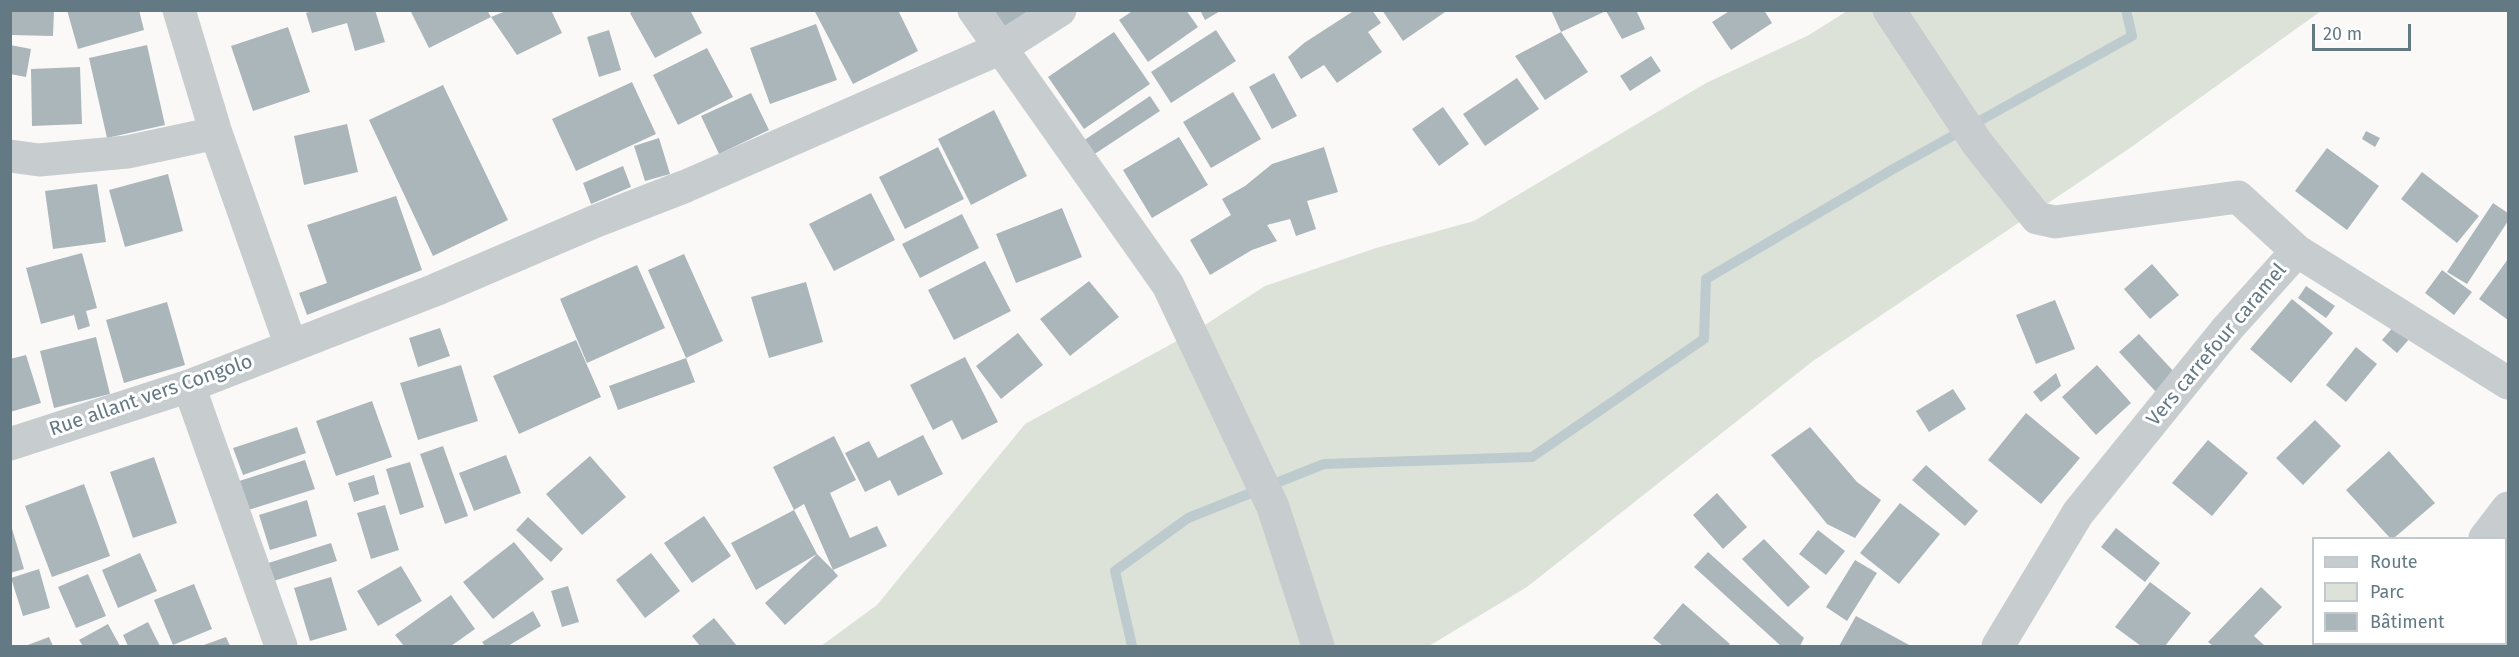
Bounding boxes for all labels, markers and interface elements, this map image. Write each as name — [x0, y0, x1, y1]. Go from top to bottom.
scale bar — [2315, 12, 2414, 50]
text: 20 m — [2323, 23, 2362, 45]
street label: Vers carrefour caramel — [2142, 259, 2292, 431]
street label: Rue allant vers Congolo — [46, 350, 256, 442]
legend — [2312, 537, 2507, 645]
text: Route — [2370, 551, 2418, 573]
text: Parc — [2370, 581, 2404, 603]
text: Bâtiment — [2370, 611, 2445, 633]

